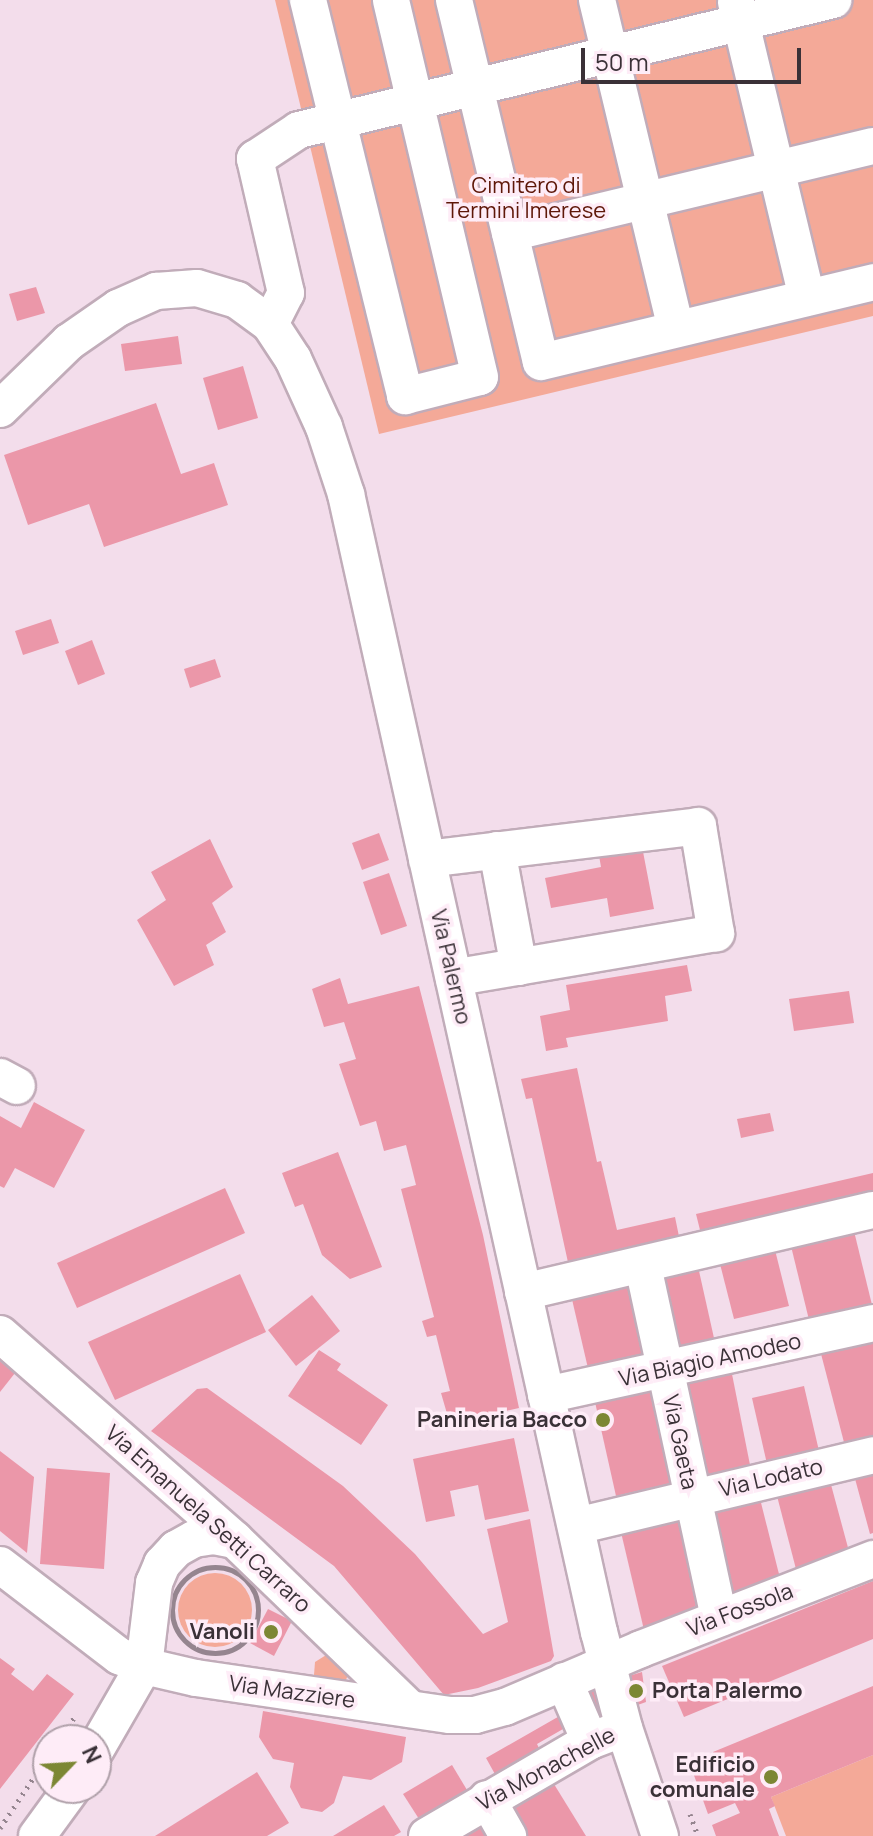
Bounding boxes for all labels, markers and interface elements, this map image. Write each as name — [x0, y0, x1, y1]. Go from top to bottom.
scale bar — [585, 32, 805, 82]
text: 50 m — [595, 45, 649, 78]
park label: Cimitero di Termini Imerese — [446, 172, 606, 224]
street label: Via Palermo — [425, 907, 477, 1027]
street label: Via Biagio Amodeo — [617, 1328, 803, 1392]
street label: Via Gaeta — [657, 1392, 703, 1492]
place label: Panineria Bacco — [417, 1407, 587, 1433]
marker: Panineria Bacco — [594, 1411, 612, 1429]
street label: Via Emanuela Setti Carraro — [100, 1420, 316, 1618]
street label: Via Lodato — [717, 1453, 825, 1503]
street label: Via Fossola — [683, 1578, 797, 1642]
place label: Vanoli — [190, 1619, 255, 1645]
marker: Vanoli — [262, 1623, 280, 1641]
street label: Via Mazziere — [227, 1670, 357, 1714]
place label: Porta Palermo — [652, 1678, 803, 1704]
marker: Porta Palermo — [627, 1682, 645, 1700]
street label: Via Monachelle — [472, 1722, 620, 1816]
north arrow — [32, 1724, 112, 1804]
text: N — [75, 1741, 109, 1768]
place label: Edificio comunale — [650, 1751, 755, 1802]
marker: Edificio comunale — [762, 1768, 780, 1786]

